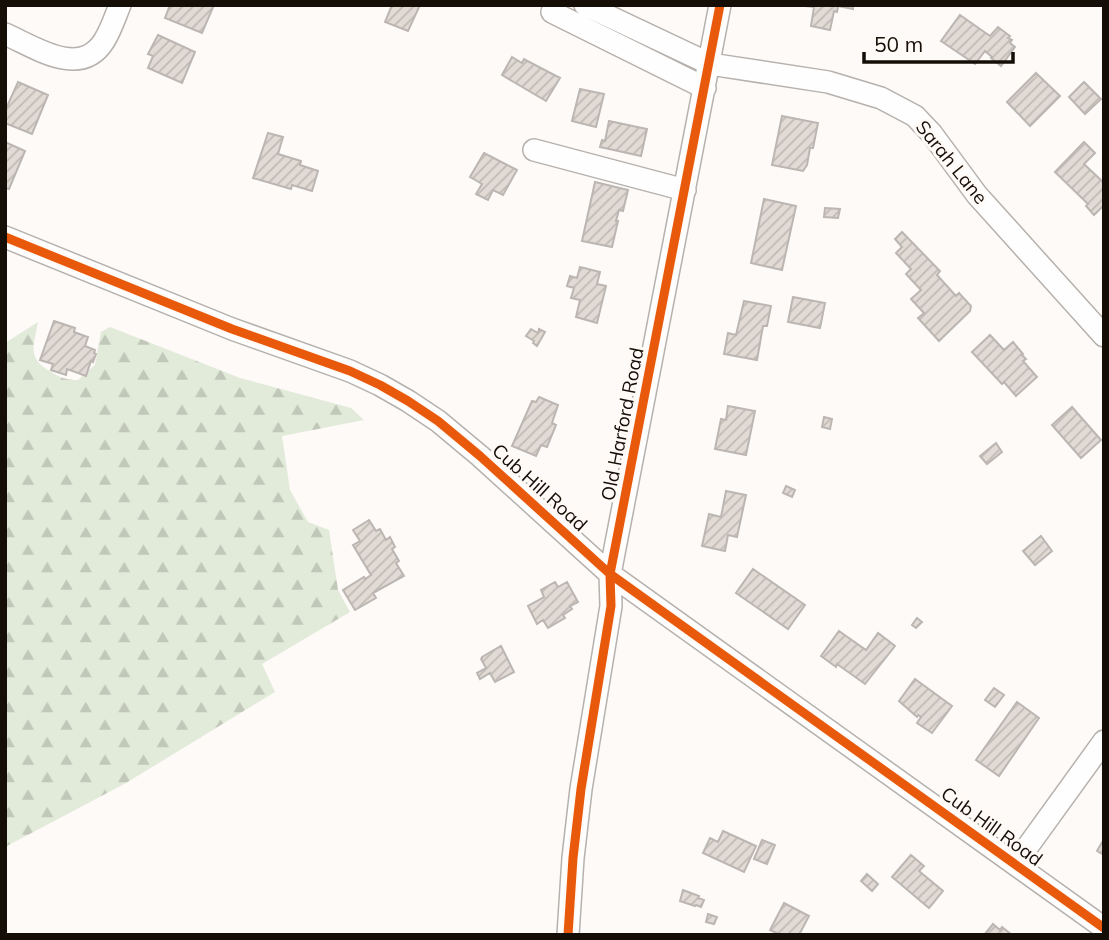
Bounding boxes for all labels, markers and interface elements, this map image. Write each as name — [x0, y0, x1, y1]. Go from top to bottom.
scale bar — [864, 21, 1013, 65]
text: 50 m — [874, 31, 923, 57]
street label: Sarah Lane — [911, 115, 993, 209]
street label: Old Harford Road — [595, 345, 649, 503]
street label: Cub Hill Road — [487, 438, 593, 536]
street label: Cub Hill Road — [937, 781, 1047, 871]

